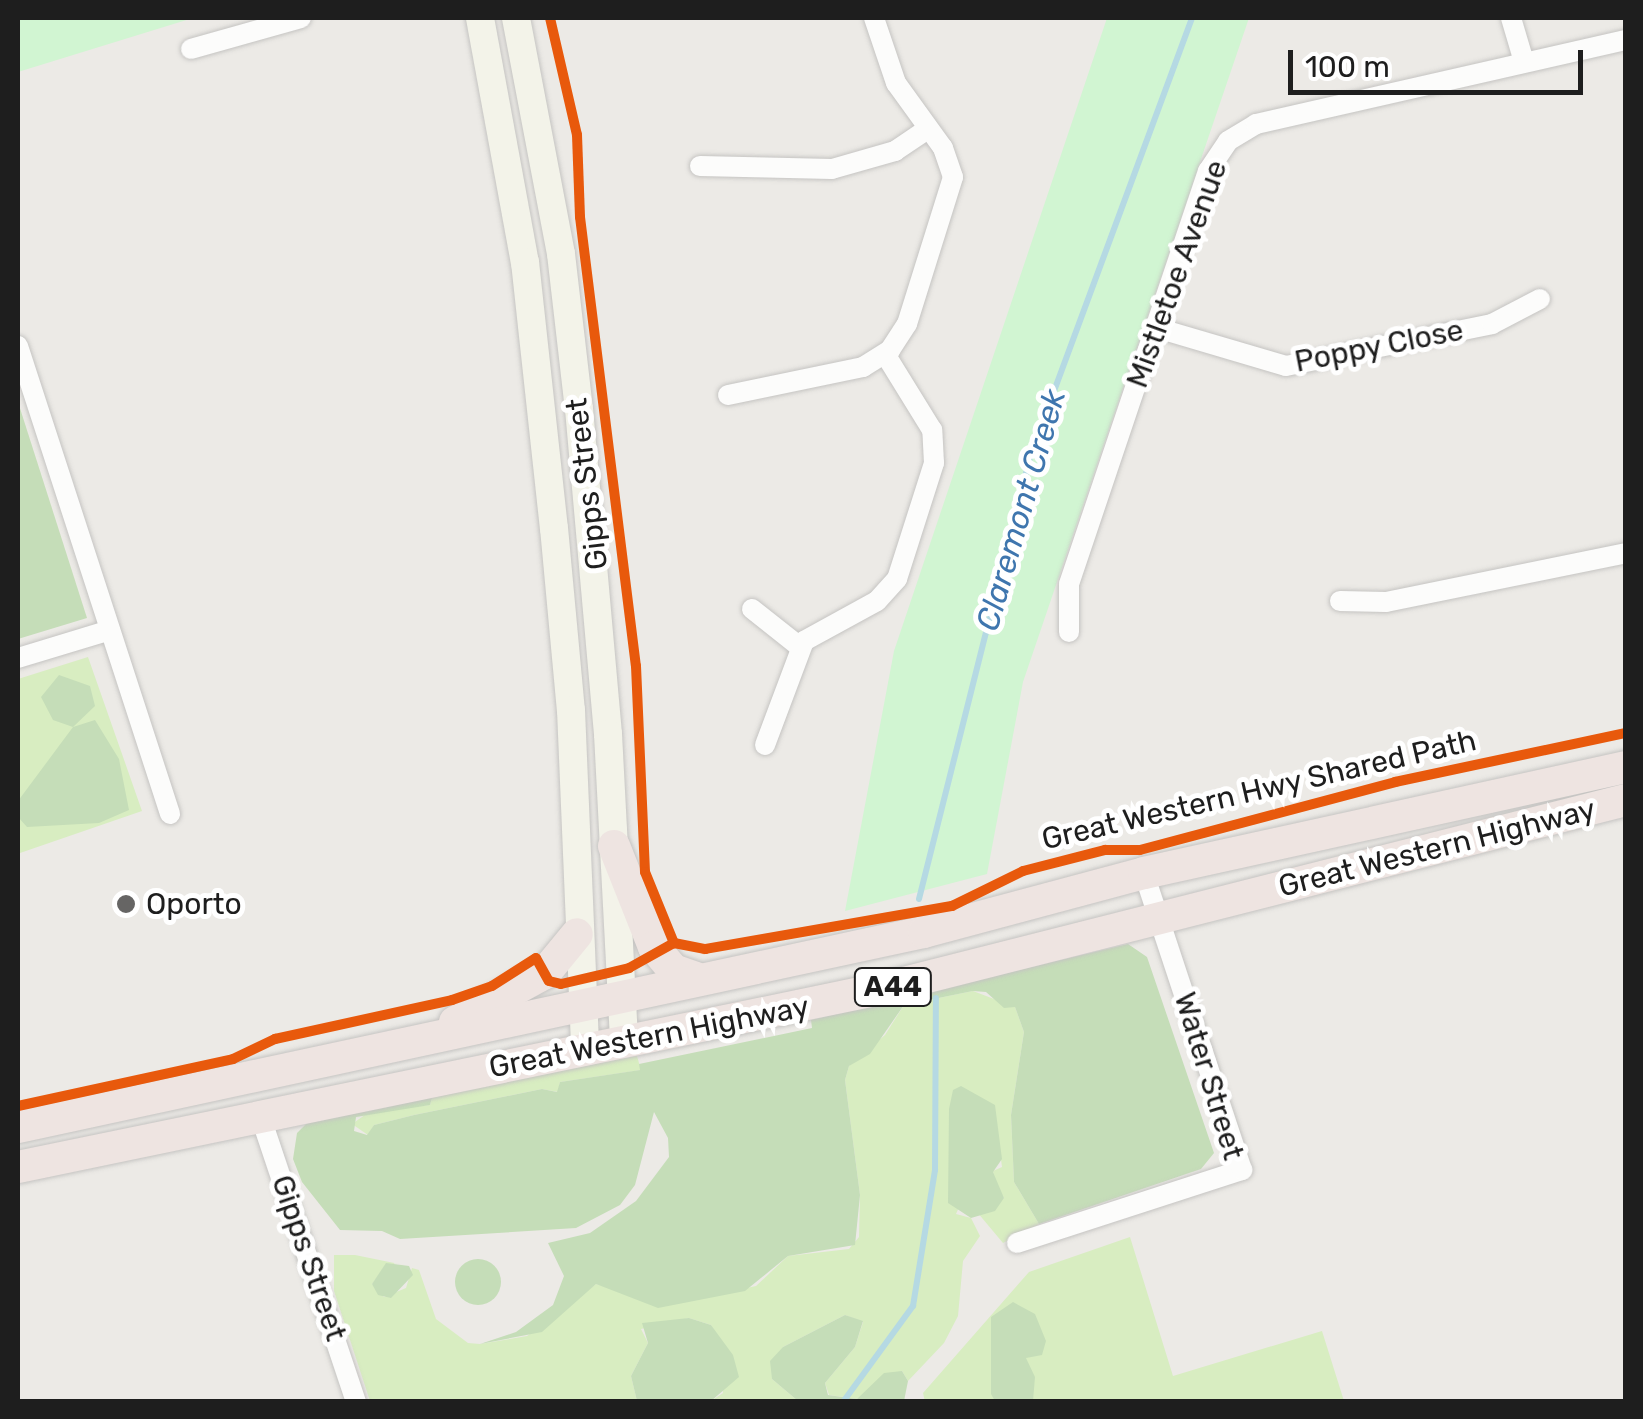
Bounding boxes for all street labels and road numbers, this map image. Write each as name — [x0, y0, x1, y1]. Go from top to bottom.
street label: Mistletoe Avenue — [1119, 155, 1235, 393]
street label: Poppy Close — [1291, 312, 1467, 380]
street label: Gipps Street — [559, 396, 615, 572]
street label: Great Western Hwy Shared Path — [1038, 722, 1480, 858]
street label: Great Western Highway — [1275, 791, 1599, 905]
road number: A44 — [853, 964, 933, 1010]
street label: Great Western Highway — [486, 988, 812, 1086]
street label: Water Street — [1166, 988, 1252, 1164]
street label: Gipps Street — [264, 1170, 354, 1346]

